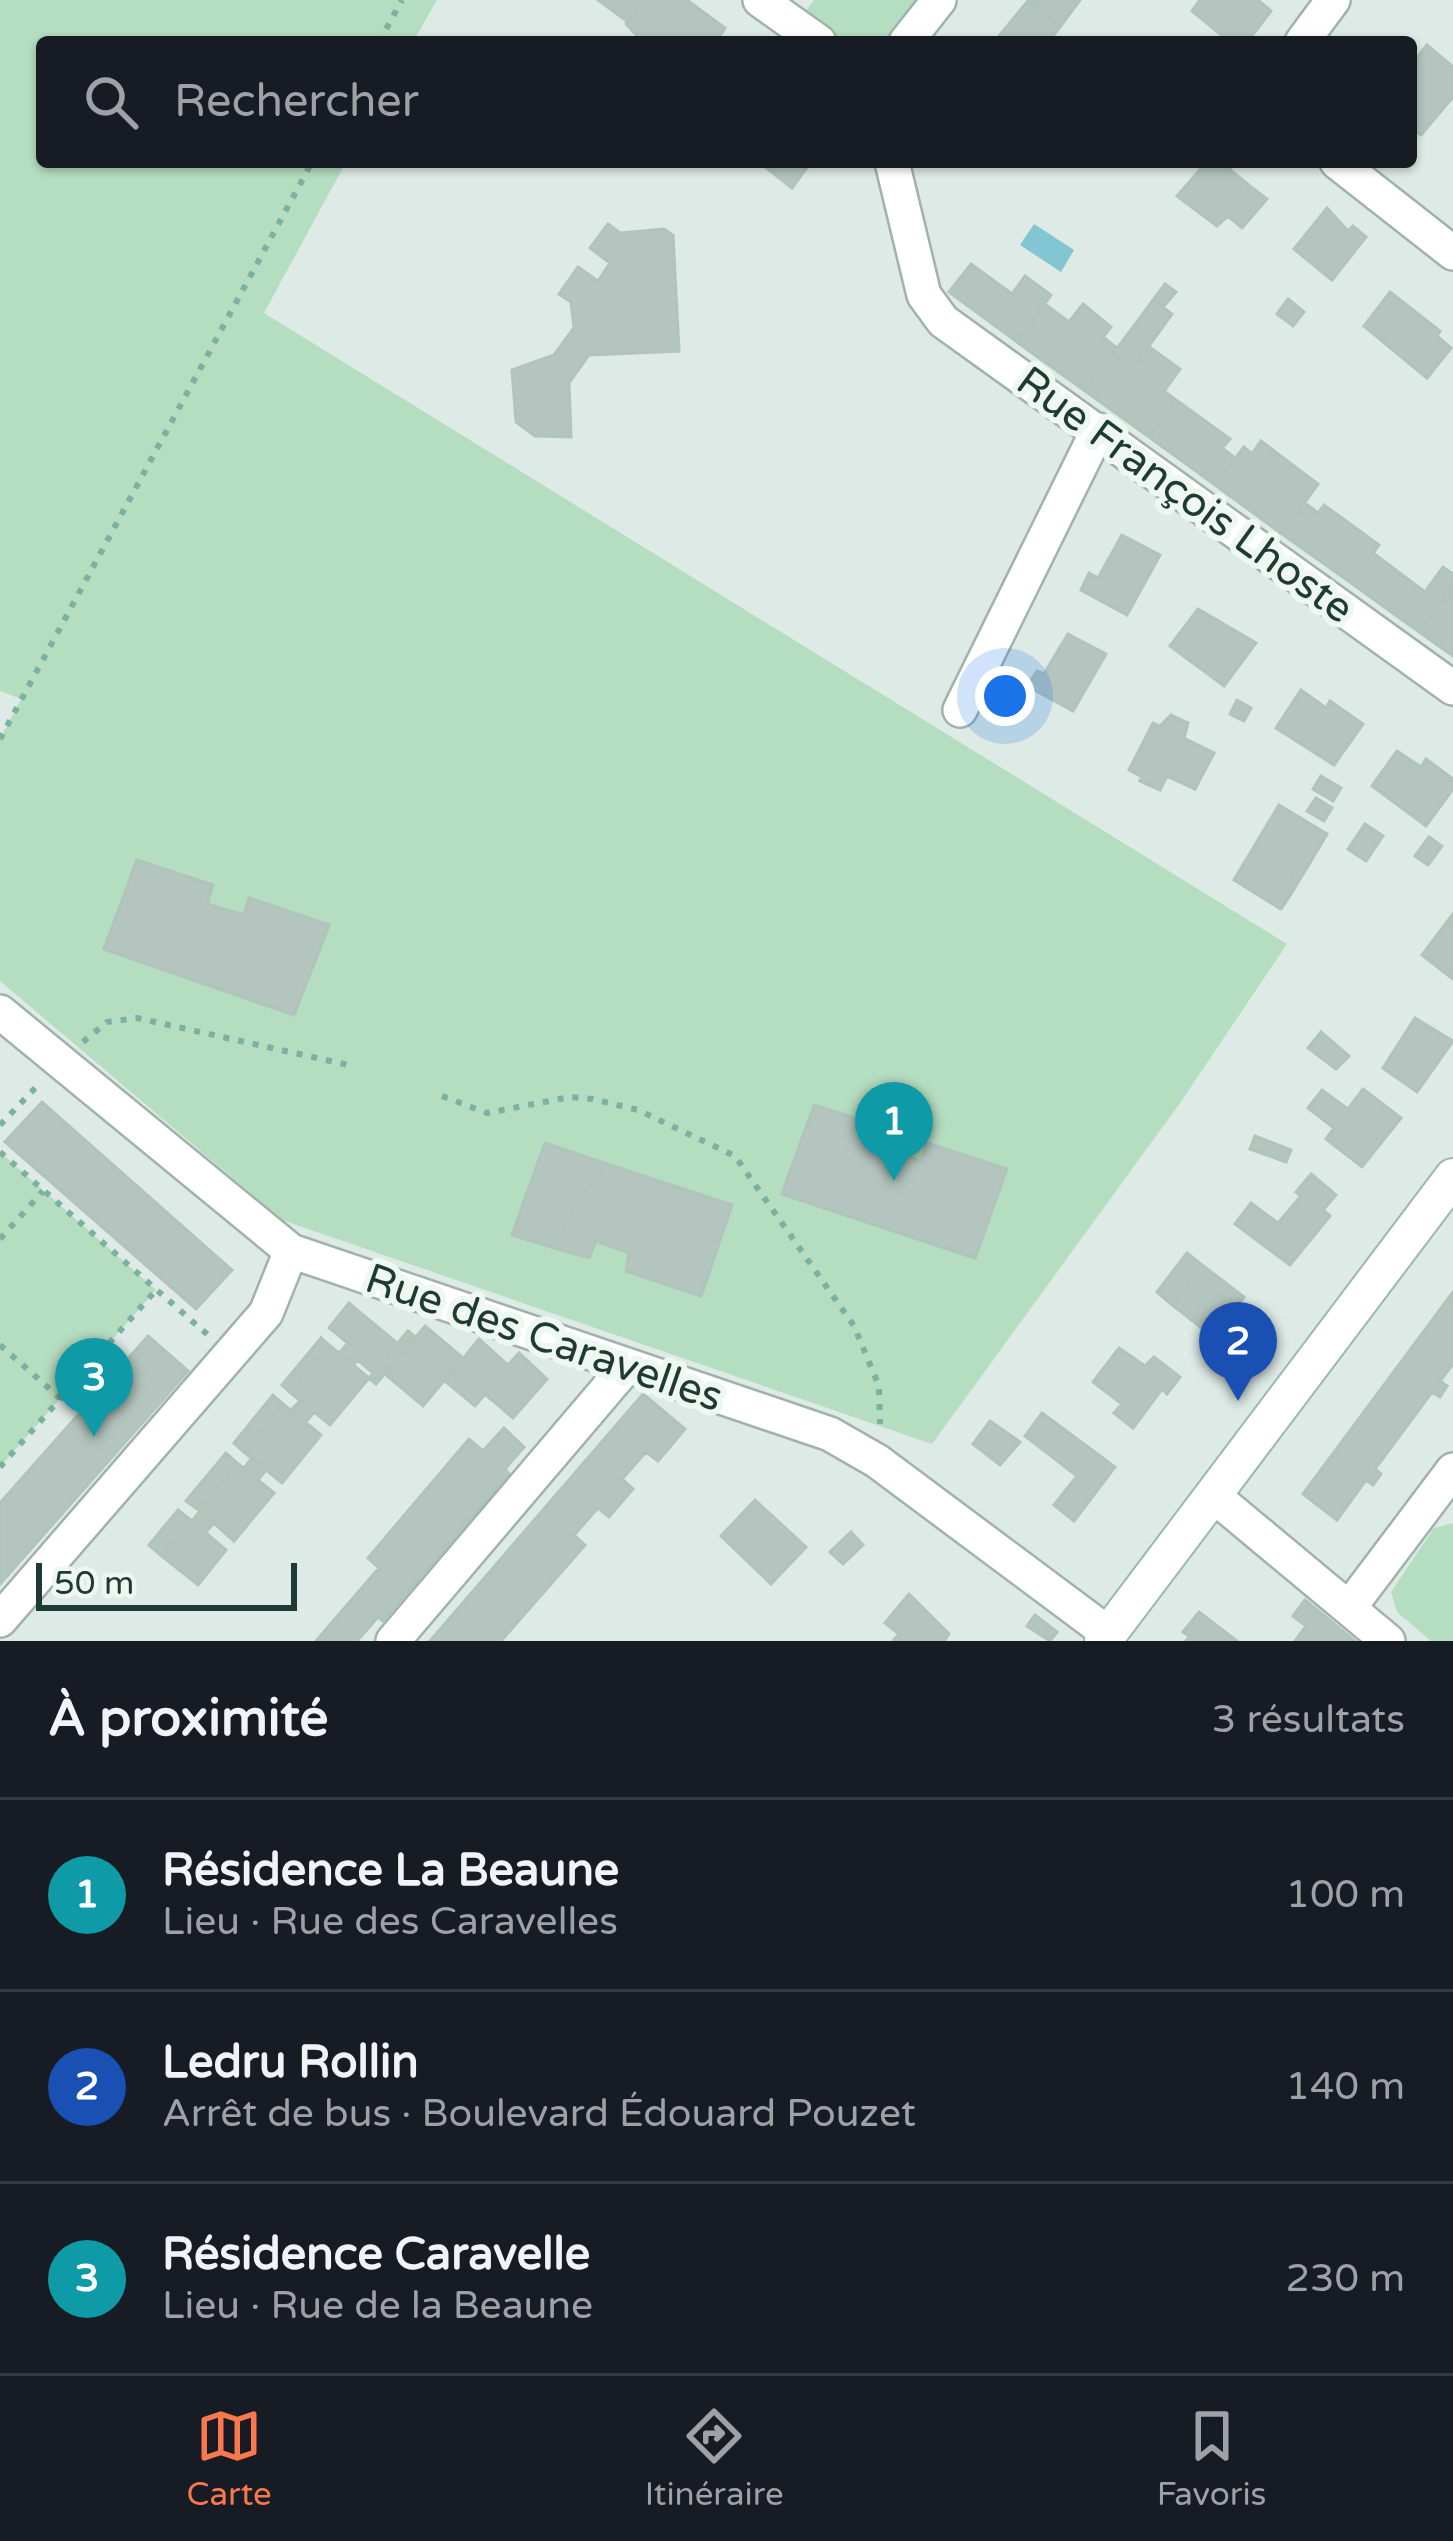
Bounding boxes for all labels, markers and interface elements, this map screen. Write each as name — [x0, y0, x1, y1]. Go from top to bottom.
search box — [36, 36, 1417, 168]
icon: search — [78, 69, 144, 135]
text: Rechercher — [174, 75, 419, 129]
street label: Rue François Lhoste — [1007, 356, 1363, 634]
your location — [975, 666, 1035, 726]
pin: 1 — [855, 1082, 933, 1181]
street label: Rue des Caravelles — [359, 1253, 729, 1423]
pin: 2 — [1199, 1302, 1277, 1401]
pin: 3 — [55, 1338, 133, 1437]
scale bar — [36, 1557, 297, 1610]
text: 50 m — [54, 1564, 134, 1603]
text: À proximité — [48, 1688, 328, 1750]
text: 3 résultats — [1212, 1696, 1405, 1743]
text: Résidence La Beaune — [162, 1844, 619, 1898]
text: 1 — [75, 1871, 99, 1918]
text: 100 m — [1286, 1871, 1405, 1918]
text: Lieu · Rue des Caravelles — [162, 1898, 618, 1945]
text: Ledru Rollin — [162, 2036, 419, 2090]
text: 2 — [75, 2063, 99, 2110]
text: 140 m — [1286, 2063, 1405, 2110]
text: Arrêt de bus · Boulevard Édouard Pouzet — [162, 2090, 916, 2137]
text: Résidence Caravelle — [162, 2228, 590, 2282]
text: 3 — [75, 2255, 99, 2302]
text: 230 m — [1286, 2255, 1405, 2302]
text: Lieu · Rue de la Beaune — [162, 2282, 593, 2329]
tab: Carte — [187, 2403, 272, 2514]
tab: Itinéraire — [645, 2403, 784, 2514]
tab: Favoris — [1157, 2403, 1266, 2514]

